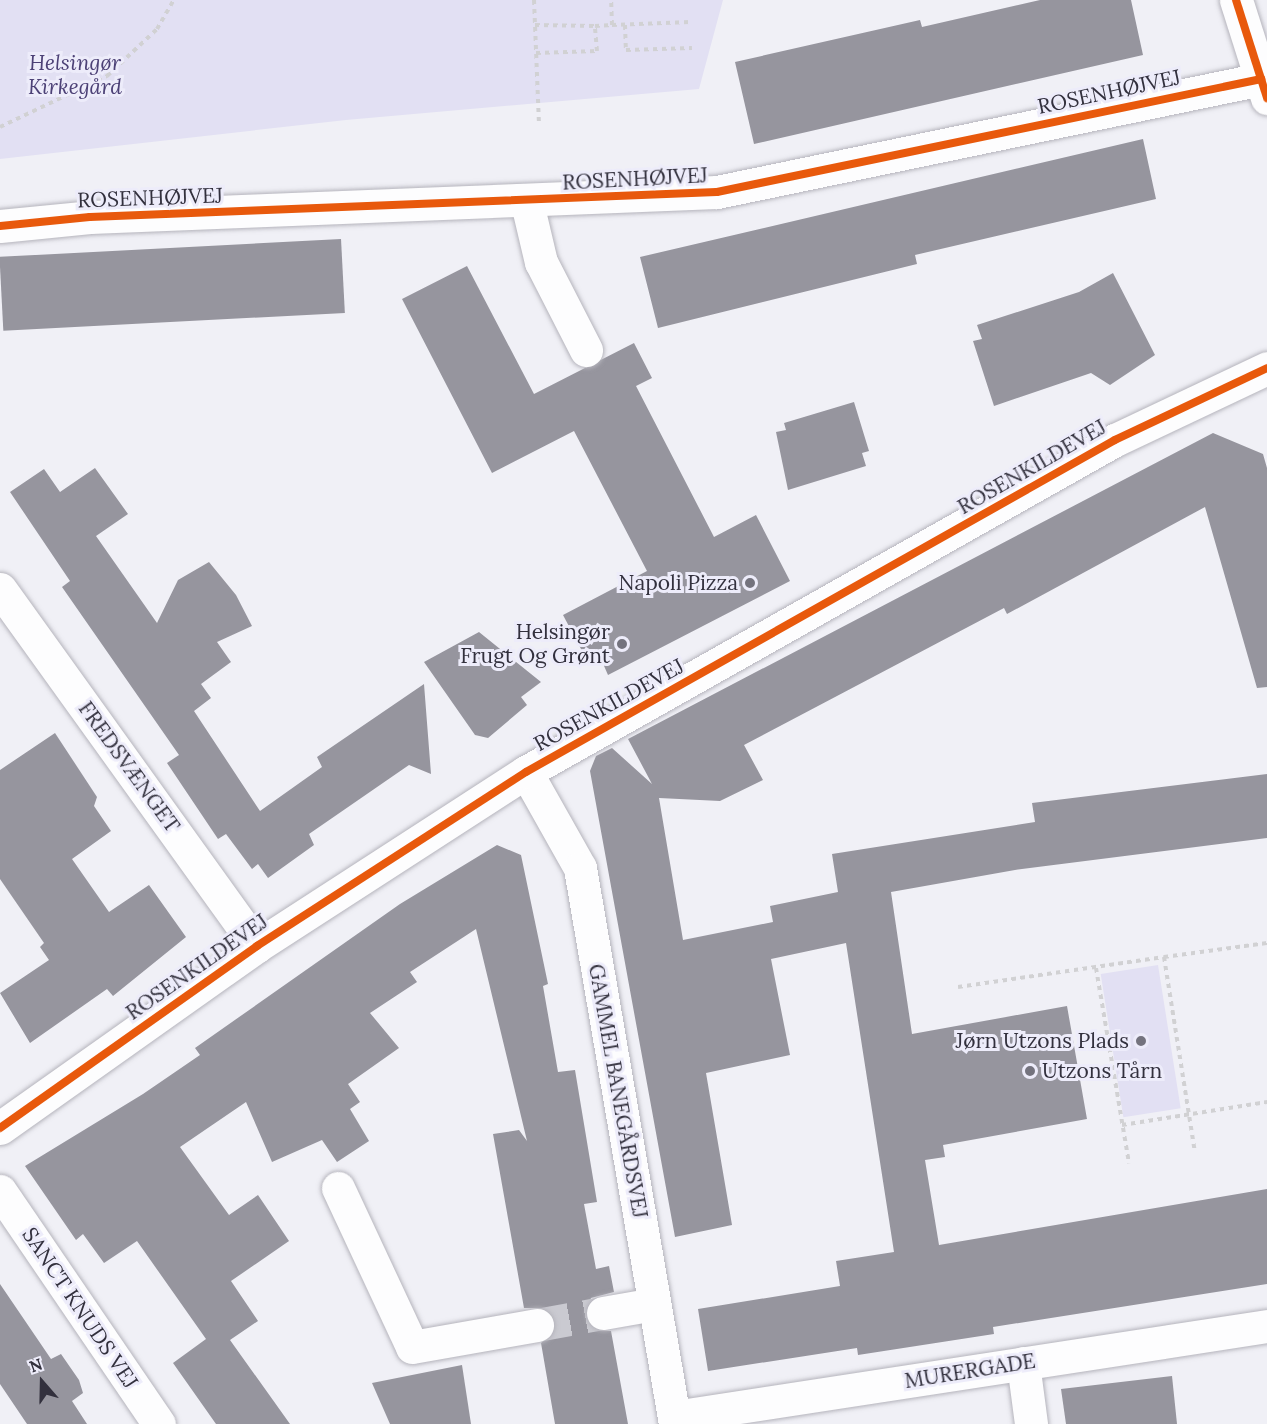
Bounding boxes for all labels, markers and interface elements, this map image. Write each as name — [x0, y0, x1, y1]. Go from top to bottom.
park label: Helsingør Kirkegård — [28, 50, 122, 100]
street label: ROSENHØJVEJ — [1035, 65, 1183, 119]
street label: ROSENHØJVEJ — [562, 163, 708, 195]
street label: ROSENHØJVEJ — [77, 183, 223, 213]
street label: ROSENKILDEVEJ — [953, 414, 1111, 520]
place label: Napoli Pizza — [618, 570, 738, 596]
marker: Napoli Pizza — [743, 576, 757, 590]
place label: Helsingør Frugt Og Grønt — [460, 619, 610, 669]
marker: Helsingør Frugt Og Grønt — [615, 637, 629, 651]
street label: ROSENKILDEVEJ — [530, 653, 688, 757]
street label: FREDSVÆNGET — [73, 697, 185, 837]
street label: ROSENKILDEVEJ — [121, 909, 273, 1025]
street label: GAMMEL BANEGÅRDSVEJ — [583, 962, 653, 1220]
place label: Jørn Utzons Plads — [956, 1028, 1129, 1054]
marker: Jørn Utzons Plads — [1134, 1034, 1148, 1048]
place label: Utzons Tårn — [1042, 1058, 1162, 1084]
marker: Utzons Tårn — [1023, 1064, 1037, 1078]
street label: SANCT KNUDS VEJ — [17, 1223, 143, 1393]
street label: MURERGADE — [903, 1348, 1037, 1394]
north arrow — [12, 1352, 72, 1412]

